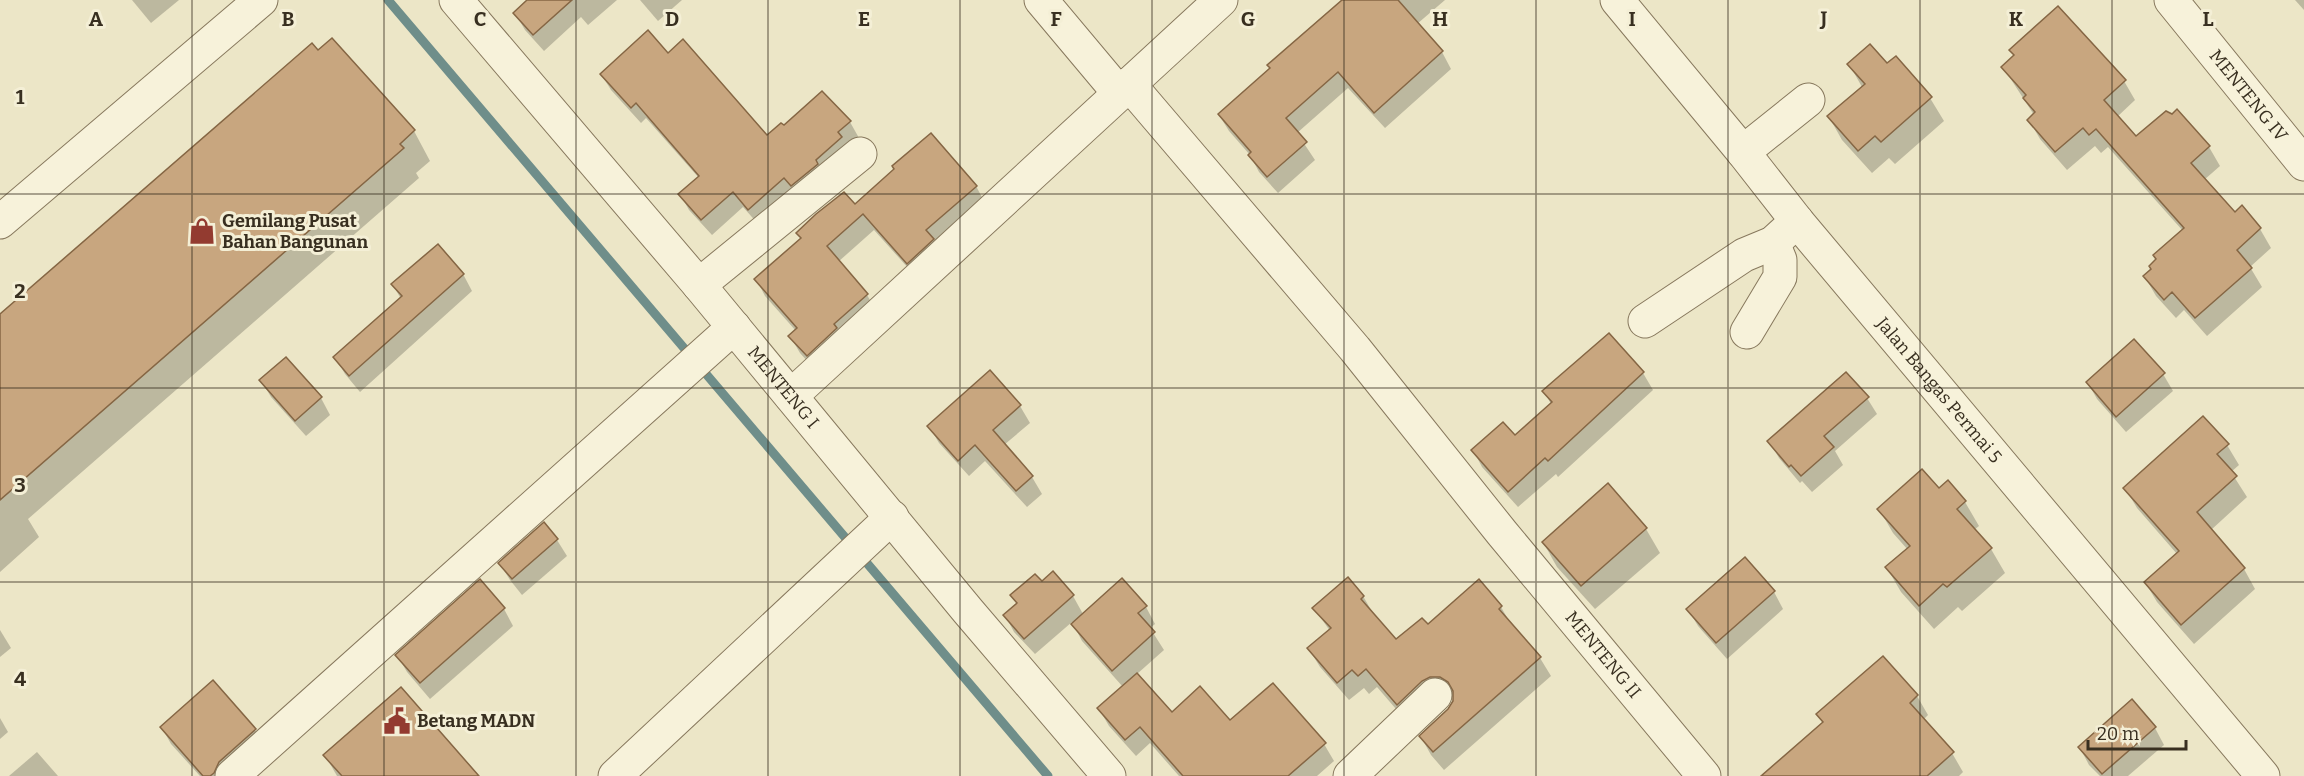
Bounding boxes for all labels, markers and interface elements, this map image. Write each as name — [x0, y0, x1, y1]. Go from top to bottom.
text: A — [89, 7, 104, 31]
text: B — [282, 7, 295, 31]
text: C — [474, 7, 486, 31]
text: D — [665, 7, 679, 31]
text: E — [858, 7, 870, 31]
text: F — [1050, 7, 1062, 31]
text: G — [1241, 7, 1255, 31]
text: H — [1432, 7, 1448, 31]
text: I — [1628, 7, 1636, 31]
text: J — [1820, 7, 1828, 31]
text: K — [2009, 7, 2024, 31]
text: L — [2202, 7, 2214, 31]
street label: MENTENG IV — [2205, 45, 2293, 146]
text: 1 — [16, 85, 25, 109]
place label: Gemilang Pusat Bahan Bangunan — [222, 210, 368, 253]
shop icon: Gemilang Pusat Bahan Bangunan — [187, 216, 217, 246]
text: 2 — [14, 279, 26, 303]
street label: Jalan Bangas Permai 5 — [1871, 312, 2006, 467]
street label: MENTENG I — [743, 342, 824, 433]
text: 3 — [14, 473, 26, 497]
street label: MENTENG II — [1561, 607, 1646, 703]
text: 4 — [14, 667, 26, 691]
public building icon: Betang MADN — [382, 706, 412, 736]
place label: Betang MADN — [417, 710, 535, 732]
scale bar — [2088, 713, 2186, 751]
text: 20 m — [2097, 723, 2139, 745]

